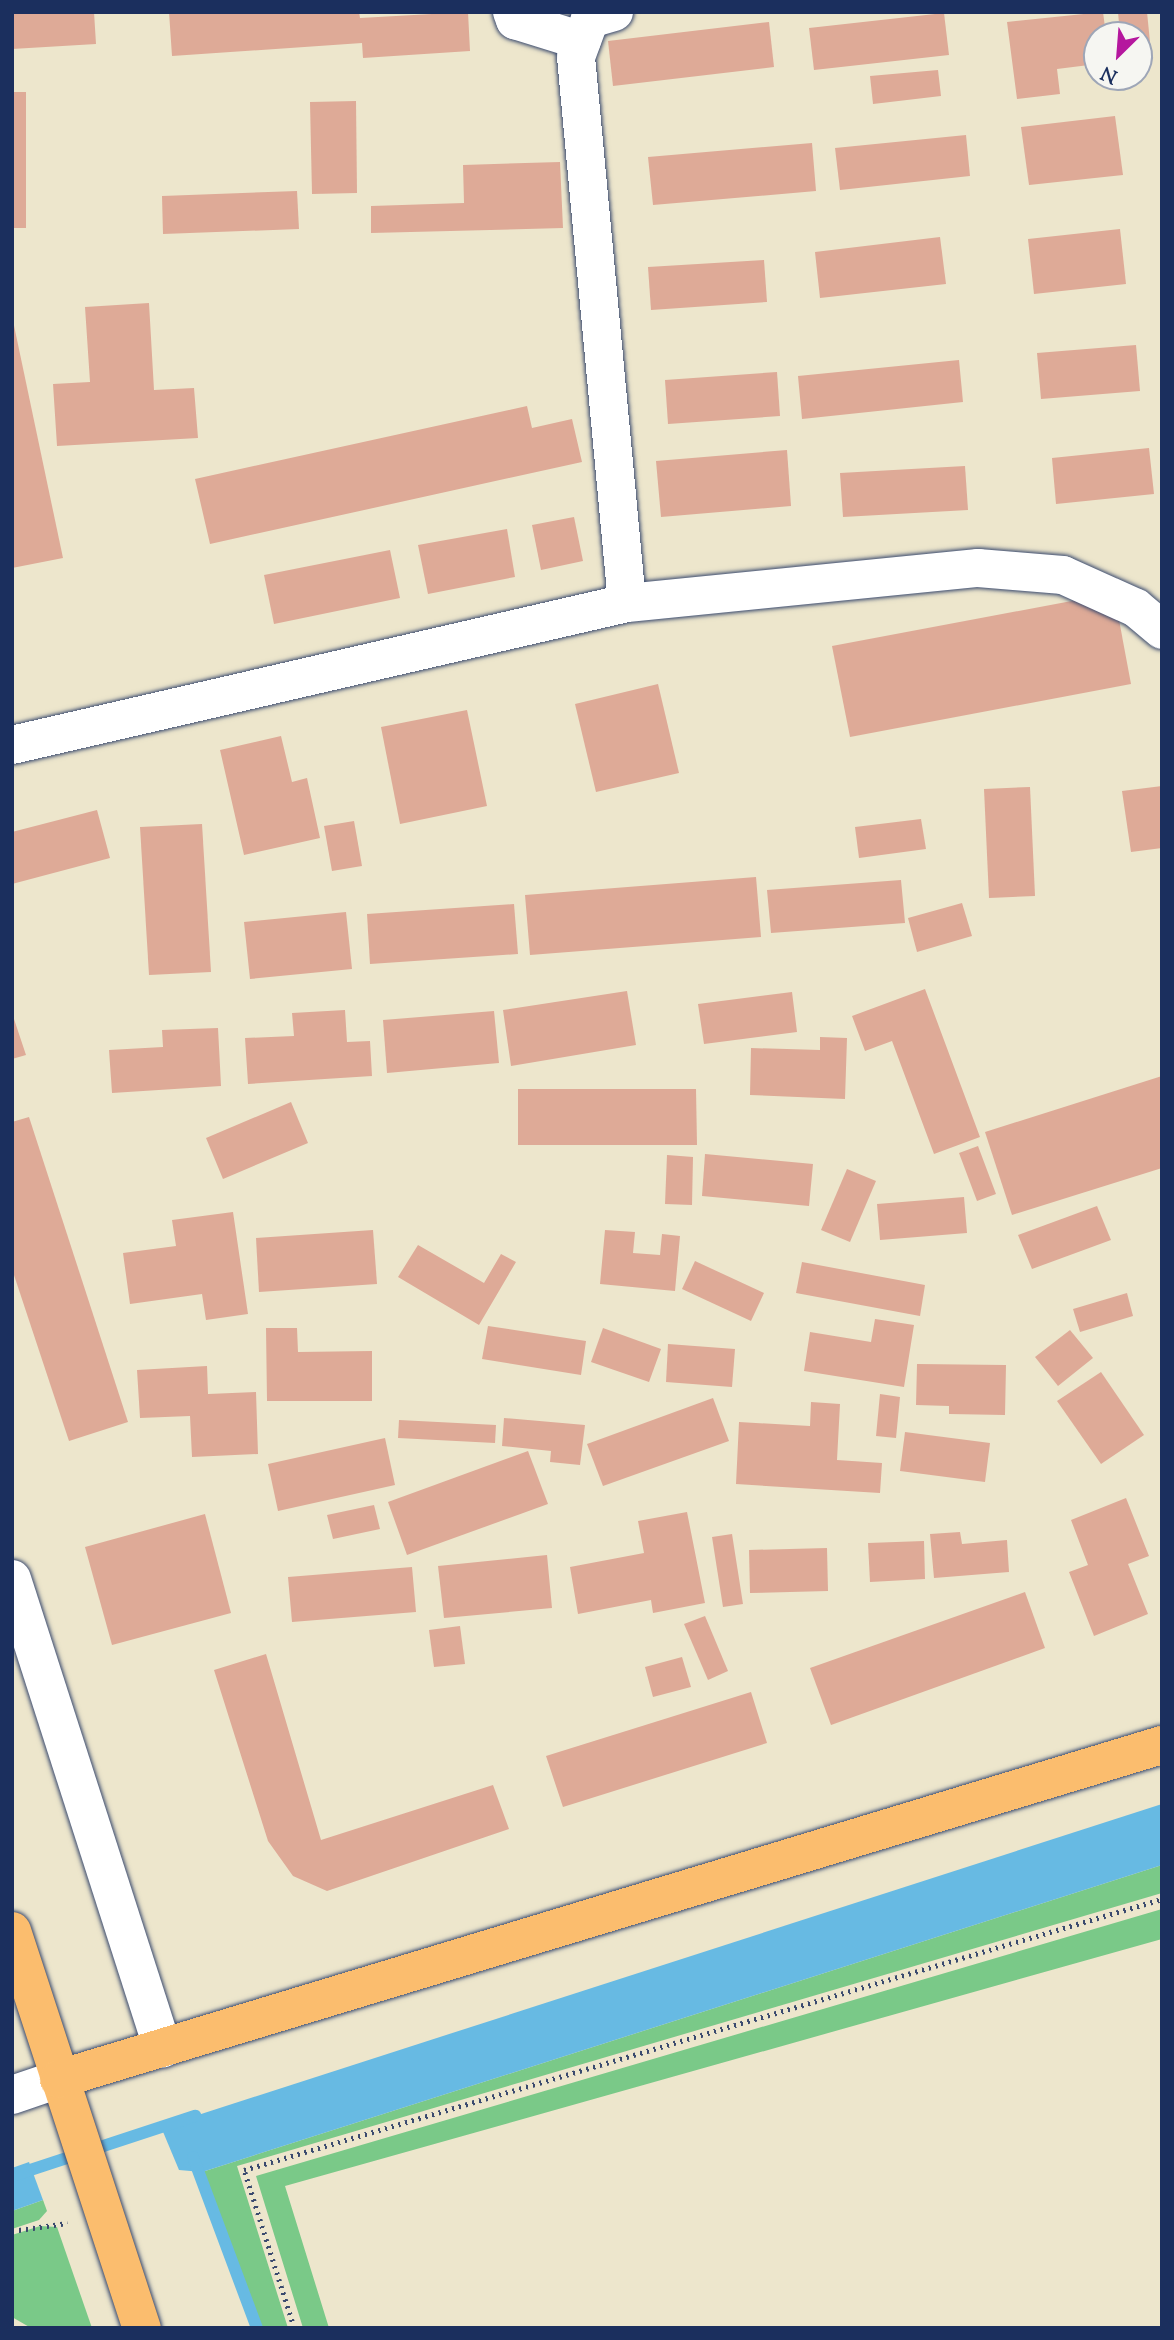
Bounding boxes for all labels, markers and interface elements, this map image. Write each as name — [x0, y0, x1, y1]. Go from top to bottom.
north arrow — [1083, 21, 1153, 91]
text: N — [1097, 58, 1122, 89]

